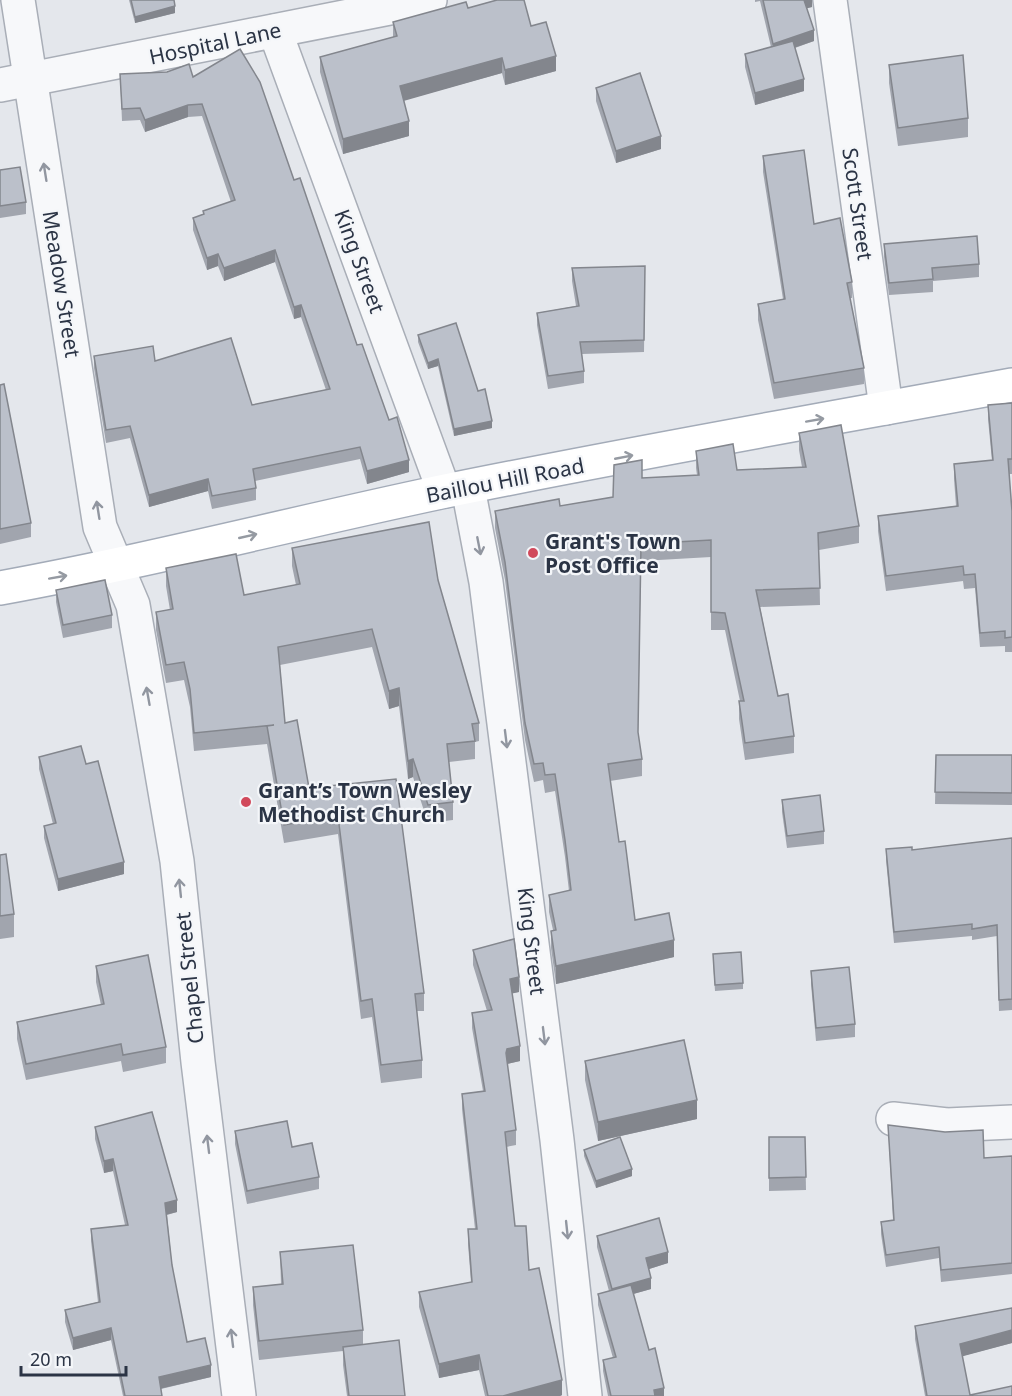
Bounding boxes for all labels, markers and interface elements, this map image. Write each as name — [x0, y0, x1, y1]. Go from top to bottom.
street label: Hospital Lane — [146, 15, 284, 71]
street label: Scott Street — [836, 146, 880, 263]
one-way arrow — [39, 163, 50, 183]
street label: King Street — [328, 205, 392, 317]
street label: Meadow Street — [37, 208, 88, 360]
one-way arrow — [805, 414, 825, 425]
street label: Baillou Hill Road — [424, 451, 586, 509]
one-way arrow — [614, 451, 633, 462]
one-way arrow — [92, 501, 103, 521]
place label: Grant's Town Post Office — [545, 527, 681, 579]
one-way arrow — [238, 529, 257, 541]
one-way arrow — [474, 535, 485, 555]
marker: Grant's Town Post Office — [526, 546, 540, 560]
one-way arrow — [47, 571, 67, 582]
one-way arrow — [142, 686, 153, 706]
one-way arrow — [501, 728, 512, 748]
place label: Grant’s Town Wesley Methodist Church — [258, 776, 472, 828]
marker: Grant’s Town Wesley Methodist Church — [239, 795, 253, 809]
one-way arrow — [174, 879, 185, 898]
street label: King Street — [511, 885, 553, 997]
street label: Chapel Street — [168, 910, 210, 1045]
one-way arrow — [538, 1026, 549, 1046]
one-way arrow — [202, 1135, 213, 1155]
one-way arrow — [561, 1220, 572, 1239]
one-way arrow — [227, 1329, 238, 1348]
scale bar — [21, 1339, 126, 1377]
text: 20 m — [30, 1347, 72, 1371]

